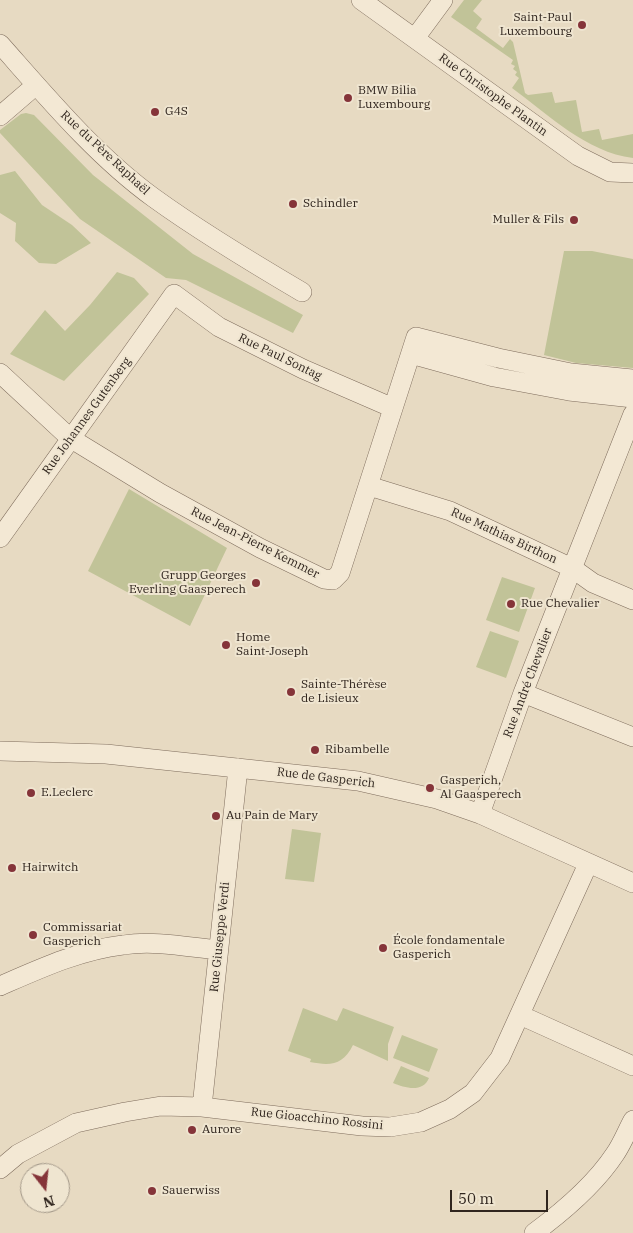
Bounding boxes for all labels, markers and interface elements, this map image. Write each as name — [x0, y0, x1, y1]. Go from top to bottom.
place label: Saint-Paul Luxembourg — [500, 11, 572, 39]
marker: Saint-Paul Luxembourg — [576, 19, 588, 31]
street label: Rue Christophe Plantin — [436, 51, 550, 139]
place label: BMW Bilia Luxembourg — [358, 84, 430, 112]
marker: BMW Bilia Luxembourg — [342, 92, 354, 104]
place label: G4S — [165, 105, 188, 119]
marker: G4S — [149, 106, 161, 118]
street label: Rue du Père Raphaël — [58, 108, 152, 198]
place label: Schindler — [303, 197, 358, 211]
marker: Schindler — [287, 198, 299, 210]
place label: Muller & Fils — [493, 213, 564, 227]
marker: Muller & Fils — [568, 214, 580, 226]
street label: Rue Paul Sontag — [236, 331, 324, 383]
street label: Rue Johannes Gutenberg — [40, 355, 134, 477]
street label: Rue Jean-Pierre Kemmer — [188, 504, 322, 582]
street label: Rue Mathias Birthon — [449, 505, 559, 567]
place label: Grupp Georges Everling Gaasperech — [129, 569, 246, 597]
marker: Grupp Georges Everling Gaasperech — [250, 577, 262, 589]
place label: Rue Chevalier — [521, 597, 599, 611]
marker: Rue Chevalier — [505, 598, 517, 610]
street label: Rue André Chevalier — [500, 626, 556, 740]
place label: Home Saint-Joseph — [236, 631, 309, 659]
marker: Home Saint-Joseph — [220, 639, 232, 651]
place label: Sainte-Thérèse de Lisieux — [301, 678, 387, 706]
marker: Sainte-Thérèse de Lisieux — [285, 686, 297, 698]
place label: Ribambelle — [325, 743, 389, 757]
marker: Ribambelle — [309, 744, 321, 756]
street label: Rue de Gasperich — [276, 765, 376, 791]
place label: Gasperich, Al Gaasperech — [440, 774, 522, 802]
marker: Gasperich, Al Gaasperech — [424, 782, 436, 794]
place label: E.Leclerc — [41, 786, 93, 800]
marker: E.Leclerc — [25, 787, 37, 799]
place label: Au Pain de Mary — [226, 809, 318, 823]
marker: Au Pain de Mary — [210, 810, 222, 822]
place label: Hairwitch — [22, 861, 78, 875]
marker: Hairwitch — [6, 862, 18, 874]
street label: Rue Giuseppe Verdi — [207, 881, 233, 993]
place label: Commissariat Gasperich — [43, 921, 122, 949]
marker: Commissariat Gasperich — [27, 929, 39, 941]
place label: École fondamentale Gasperich — [393, 934, 505, 962]
marker: École fondamentale Gasperich — [377, 942, 389, 954]
street label: Rue Gioacchino Rossini — [250, 1105, 384, 1133]
place label: Aurore — [202, 1123, 241, 1137]
marker: Aurore — [186, 1124, 198, 1136]
north arrow — [20, 1163, 70, 1213]
scale bar — [453, 1180, 550, 1212]
place label: Sauerwiss — [162, 1184, 220, 1198]
marker: Sauerwiss — [146, 1185, 158, 1197]
text: 50 m — [458, 1189, 494, 1208]
text: N — [41, 1191, 57, 1212]

